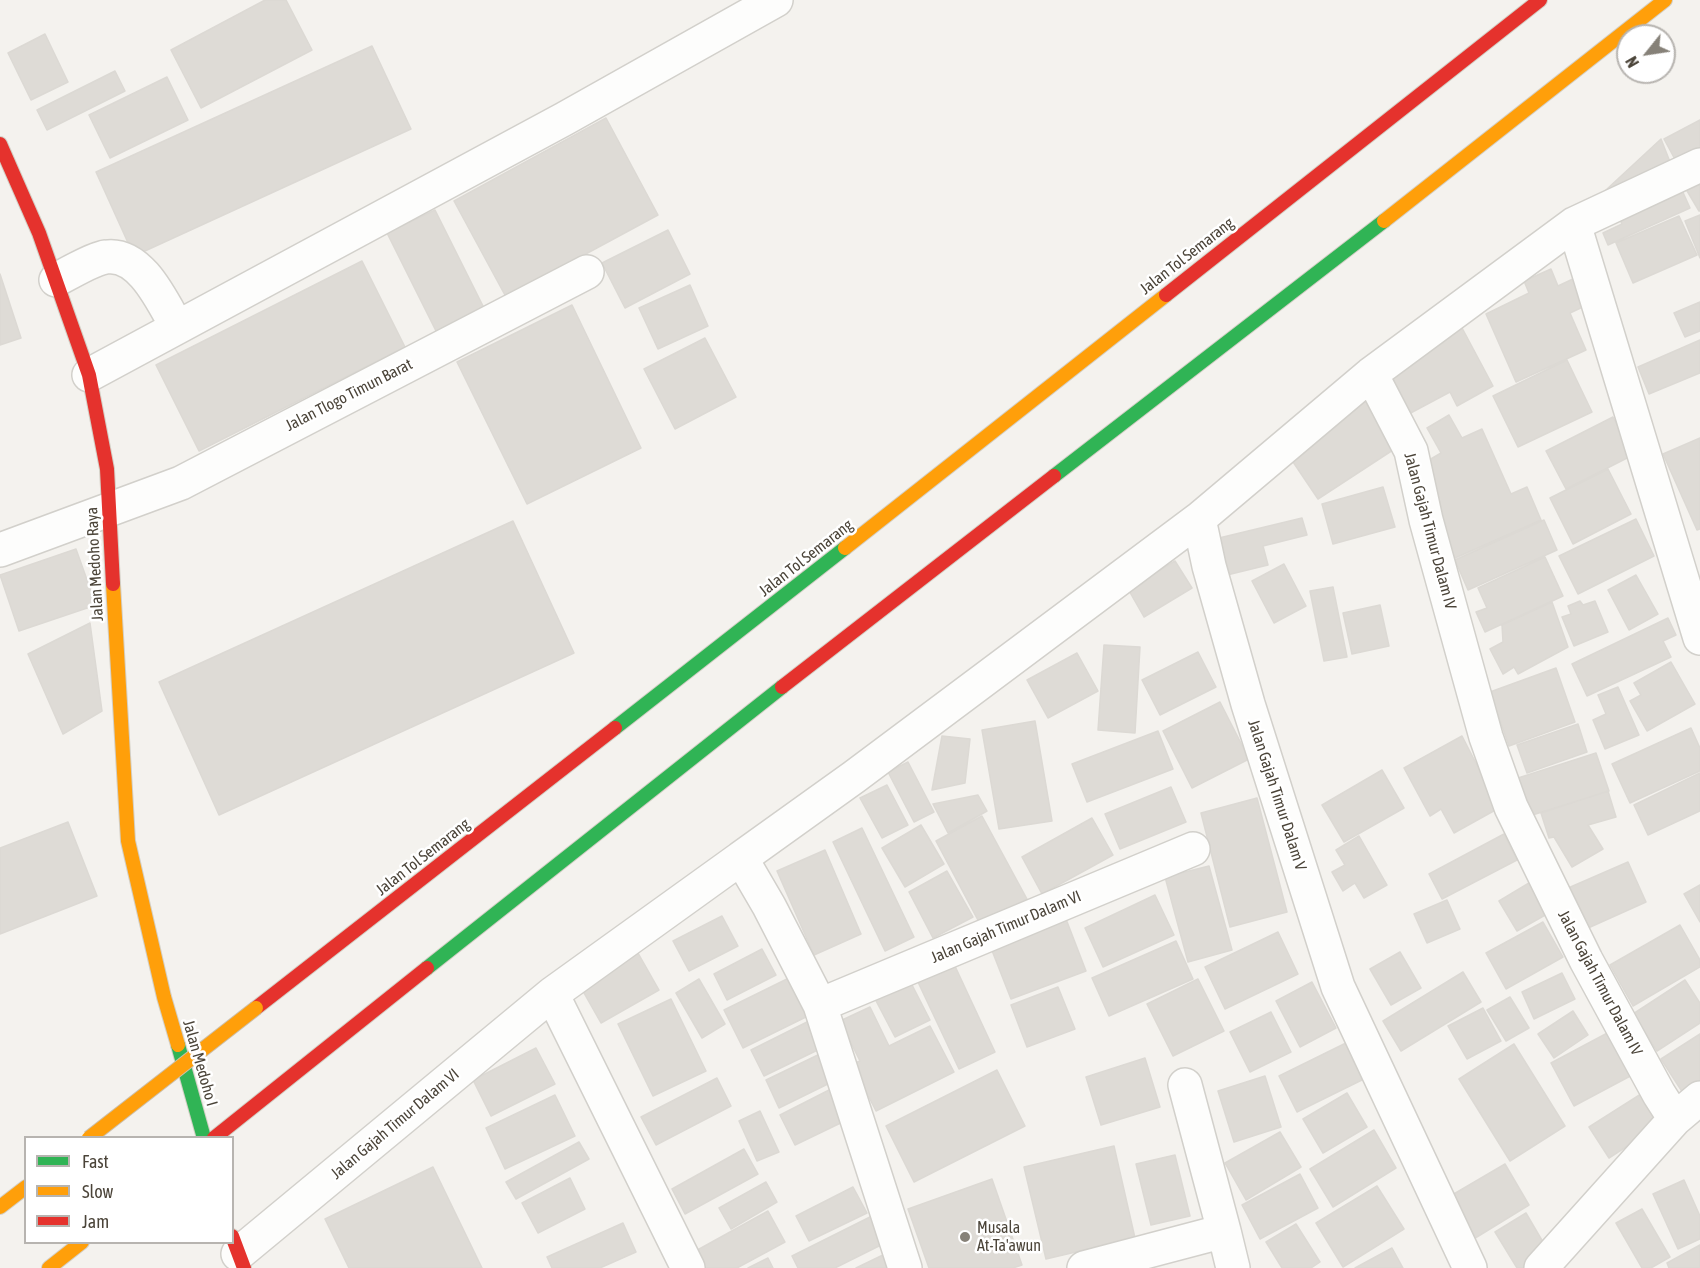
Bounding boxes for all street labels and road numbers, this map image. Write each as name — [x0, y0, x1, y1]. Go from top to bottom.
street label: Jalan Tol Semarang — [1136, 213, 1238, 299]
street label: Jalan Tlogo Timun Barat — [282, 355, 416, 435]
street label: Jalan Gajah Timur Dalam IV — [1400, 451, 1460, 611]
street label: Jalan Medoho Raya — [82, 507, 108, 621]
street label: Jalan Tol Semarang — [755, 515, 857, 601]
street label: Jalan Gajah Timur Dalam V — [1244, 717, 1310, 873]
street label: Jalan Tol Semarang — [372, 814, 474, 900]
street label: Jalan Gajah Timur Dalam VI — [928, 887, 1084, 967]
street label: Jalan Gajah Timur Dalam IV — [1554, 907, 1646, 1059]
street label: Jalan Medoho I — [179, 1018, 221, 1108]
street label: Jalan Gajah Timur Dalam VI — [327, 1065, 463, 1183]

